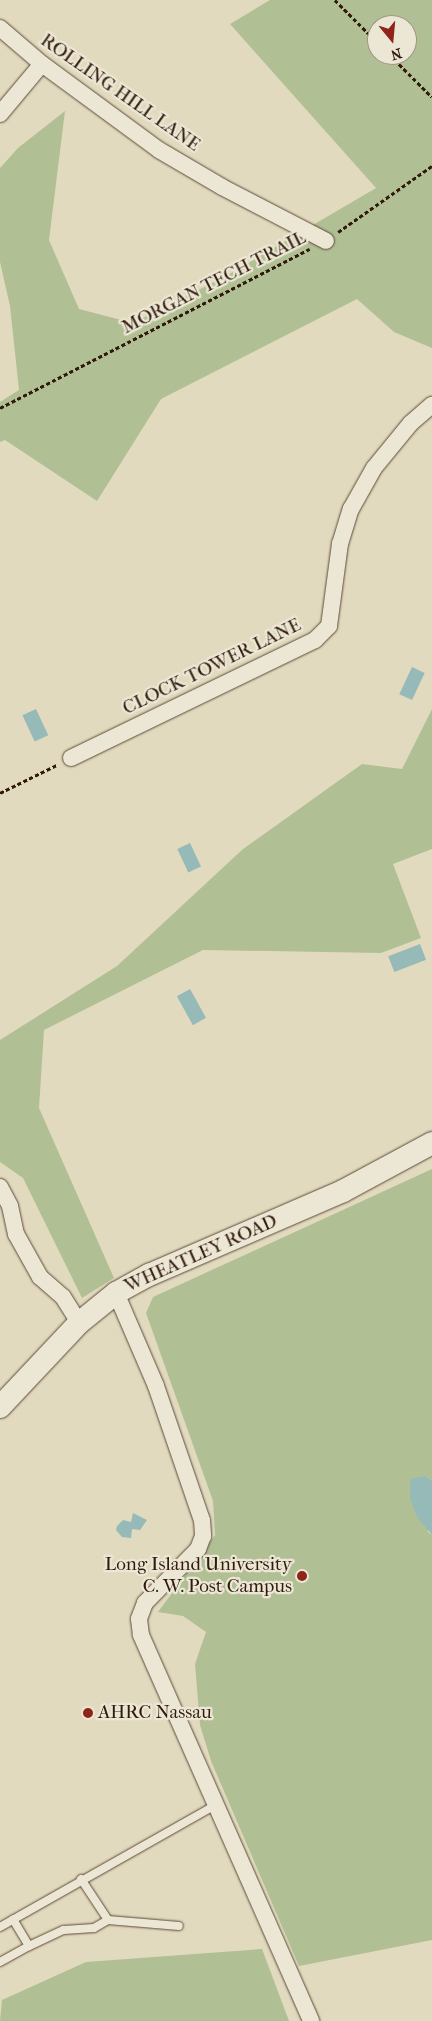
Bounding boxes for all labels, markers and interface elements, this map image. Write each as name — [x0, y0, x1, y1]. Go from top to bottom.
north arrow — [367, 15, 417, 65]
street label: ROLLING HILL LANE — [36, 29, 204, 157]
text: N — [389, 44, 404, 64]
street label: MORGAN TECH TRAIL — [118, 227, 310, 339]
street label: CLOCK TOWER LANE — [119, 614, 305, 720]
street label: WHEATLEY ROAD — [121, 1210, 281, 1298]
place label: Long Island University C. W. Post Campus — [105, 1554, 292, 1598]
marker: Long Island University C. W. Post Campus — [296, 1570, 308, 1582]
place label: AHRC Nassau — [98, 1702, 212, 1724]
marker: AHRC Nassau — [82, 1707, 94, 1719]

